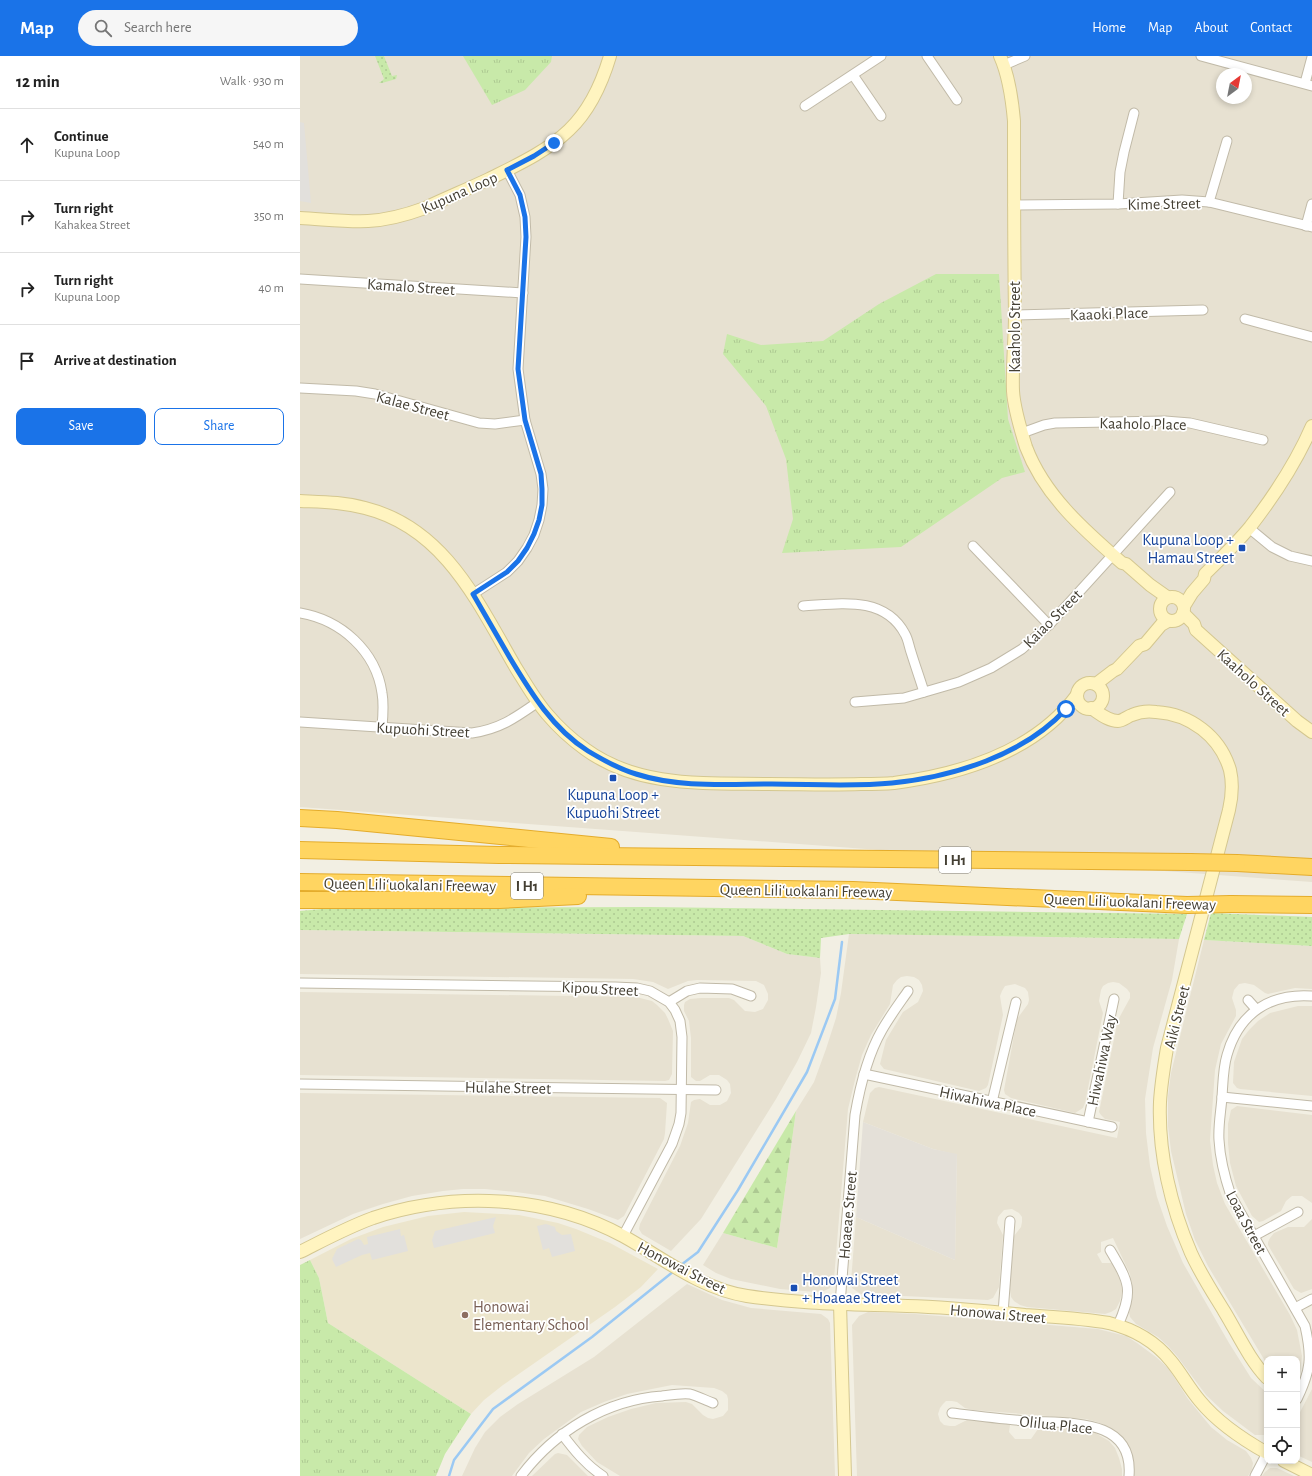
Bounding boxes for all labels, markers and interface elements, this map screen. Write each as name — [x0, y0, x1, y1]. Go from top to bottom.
search box — [78, 10, 358, 46]
icon: search — [92, 17, 114, 39]
text: Map — [20, 19, 54, 38]
text: Search here — [124, 20, 192, 35]
text: Home — [1092, 21, 1126, 35]
text: Map — [1148, 21, 1172, 35]
text: About — [1194, 21, 1228, 35]
text: Contact — [1250, 21, 1292, 35]
north arrow — [1216, 68, 1252, 104]
text: 12 min — [16, 73, 60, 90]
text: Walk · 930 m — [220, 75, 284, 88]
text: Continue — [54, 129, 109, 144]
icon: ahead — [16, 134, 38, 156]
route end — [545, 134, 563, 152]
text: 540 m — [253, 138, 284, 151]
text: Kupuna Loop — [54, 147, 120, 160]
street label: Kupuna Loop — [419, 169, 500, 217]
street label: Kime Street — [1127, 195, 1201, 213]
text: Turn right — [54, 201, 113, 216]
icon: right — [16, 206, 38, 228]
text: 350 m — [254, 210, 284, 223]
text: Kahakea Street — [54, 219, 130, 232]
text: Turn right — [54, 273, 113, 288]
street label: Kamalo Street — [366, 276, 455, 298]
icon: right — [16, 278, 38, 300]
street label: Kaaholo Street — [1007, 281, 1023, 373]
text: 40 m — [258, 282, 284, 295]
text: Kupuna Loop — [54, 291, 120, 304]
street label: Kaaoki Place — [1070, 305, 1148, 323]
icon: arrive — [16, 350, 38, 372]
text: Arrive at destination — [54, 353, 177, 368]
street label: Kalae Street — [374, 389, 451, 423]
button: Save — [16, 408, 146, 445]
button: Share — [154, 408, 284, 445]
street label: Kaaholo Place — [1099, 415, 1187, 433]
place label: Kupuna Loop + Hamau Street — [1142, 532, 1234, 566]
marker: Kupuna Loop + Hamau Street — [1237, 543, 1247, 553]
street label: Kaiao Street — [1020, 586, 1085, 651]
street label: Kaaholo Street — [1214, 646, 1293, 719]
route start — [1057, 700, 1075, 718]
street label: Kupuohi Street — [376, 720, 470, 740]
marker: Kupuna Loop + Kupuohi Street — [608, 773, 618, 783]
place label: Kupuna Loop + Kupuohi Street — [566, 787, 660, 821]
road number: I H1 — [939, 847, 971, 873]
road number: I H1 — [511, 873, 543, 899]
street label: Queen Liliʻuokalani Freeway — [324, 875, 496, 896]
street label: Queen Liliʻuokalani Freeway — [720, 881, 892, 902]
street label: Queen Liliʻuokalani Freeway — [1044, 891, 1216, 914]
street label: Kipou Street — [561, 979, 639, 999]
street label: Aiki Street — [1161, 984, 1193, 1051]
street label: Hiwahiwa Way — [1084, 1013, 1120, 1108]
street label: Hulahe Street — [465, 1079, 551, 1097]
street label: Hiwahiwa Place — [938, 1084, 1038, 1120]
street label: Hoaeae Street — [836, 1170, 860, 1260]
street label: Loaa Street — [1223, 1188, 1269, 1257]
street label: Honowai Street — [635, 1239, 728, 1297]
place label: Honowai Street + Hoaeae Street — [802, 1272, 901, 1306]
marker: Honowai Street + Hoaeae Street — [789, 1283, 799, 1293]
place label: Honowai Elementary School — [473, 1299, 589, 1334]
street label: Honowai Street — [949, 1302, 1047, 1326]
marker: Honowai Elementary School — [460, 1310, 470, 1320]
map controls — [1264, 1356, 1300, 1464]
button: + — [1264, 1356, 1300, 1392]
button: − — [1264, 1392, 1300, 1428]
street label: Olilua Place — [1019, 1413, 1093, 1437]
button: locate — [1264, 1428, 1300, 1464]

